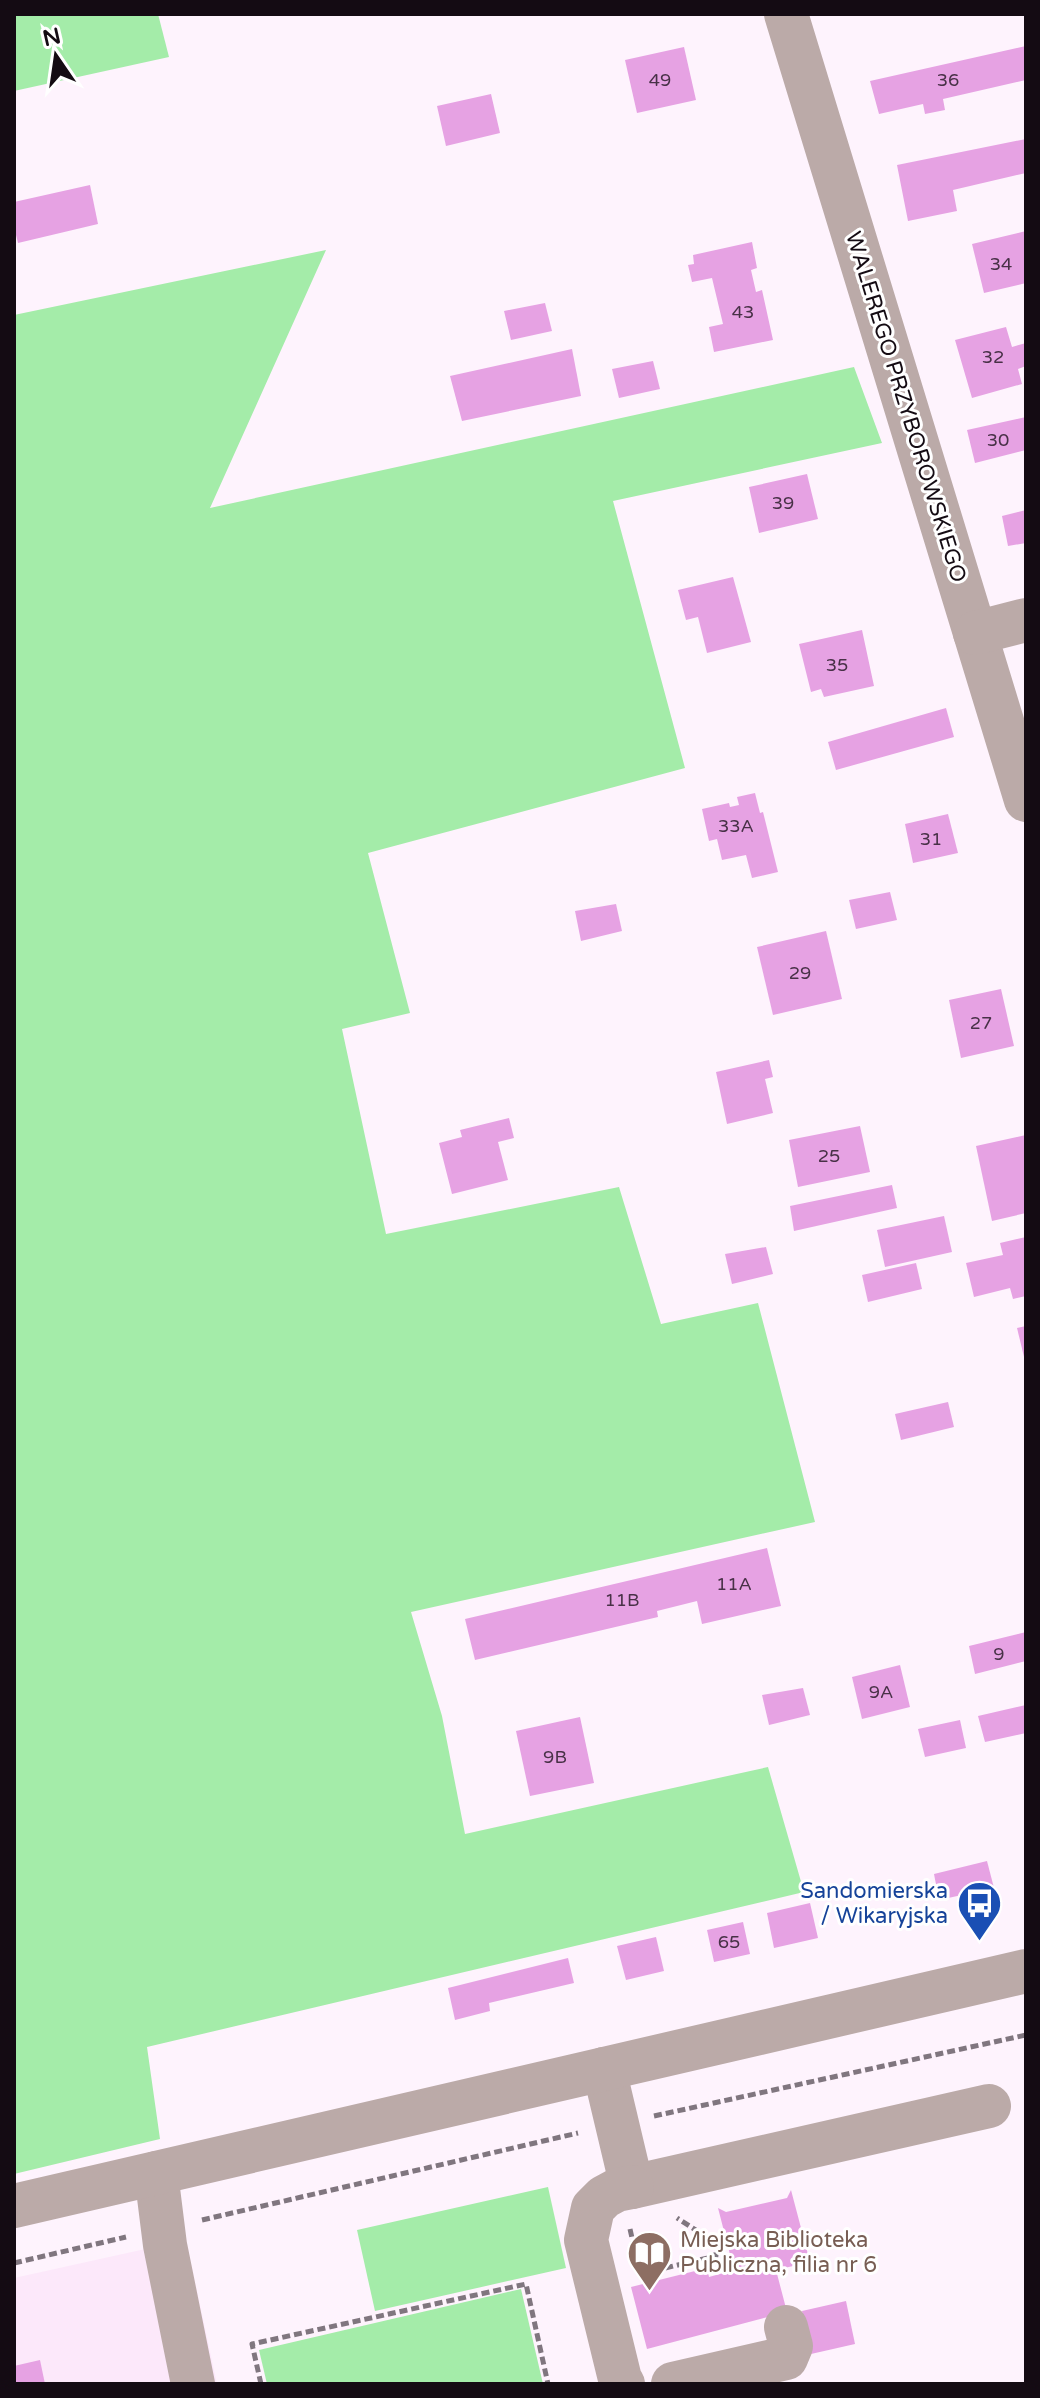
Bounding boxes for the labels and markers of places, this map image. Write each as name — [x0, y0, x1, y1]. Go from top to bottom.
place label: Sandomierska / Wikaryjska — [800, 1878, 948, 1929]
bus stop icon: Sandomierska / Wikaryjska — [955, 1880, 1003, 1943]
place label: Miejska Biblioteka Publiczna, filia nr 6 — [680, 2227, 877, 2278]
library icon: Miejska Biblioteka Publiczna, filia nr 6 — [625, 2229, 673, 2292]

